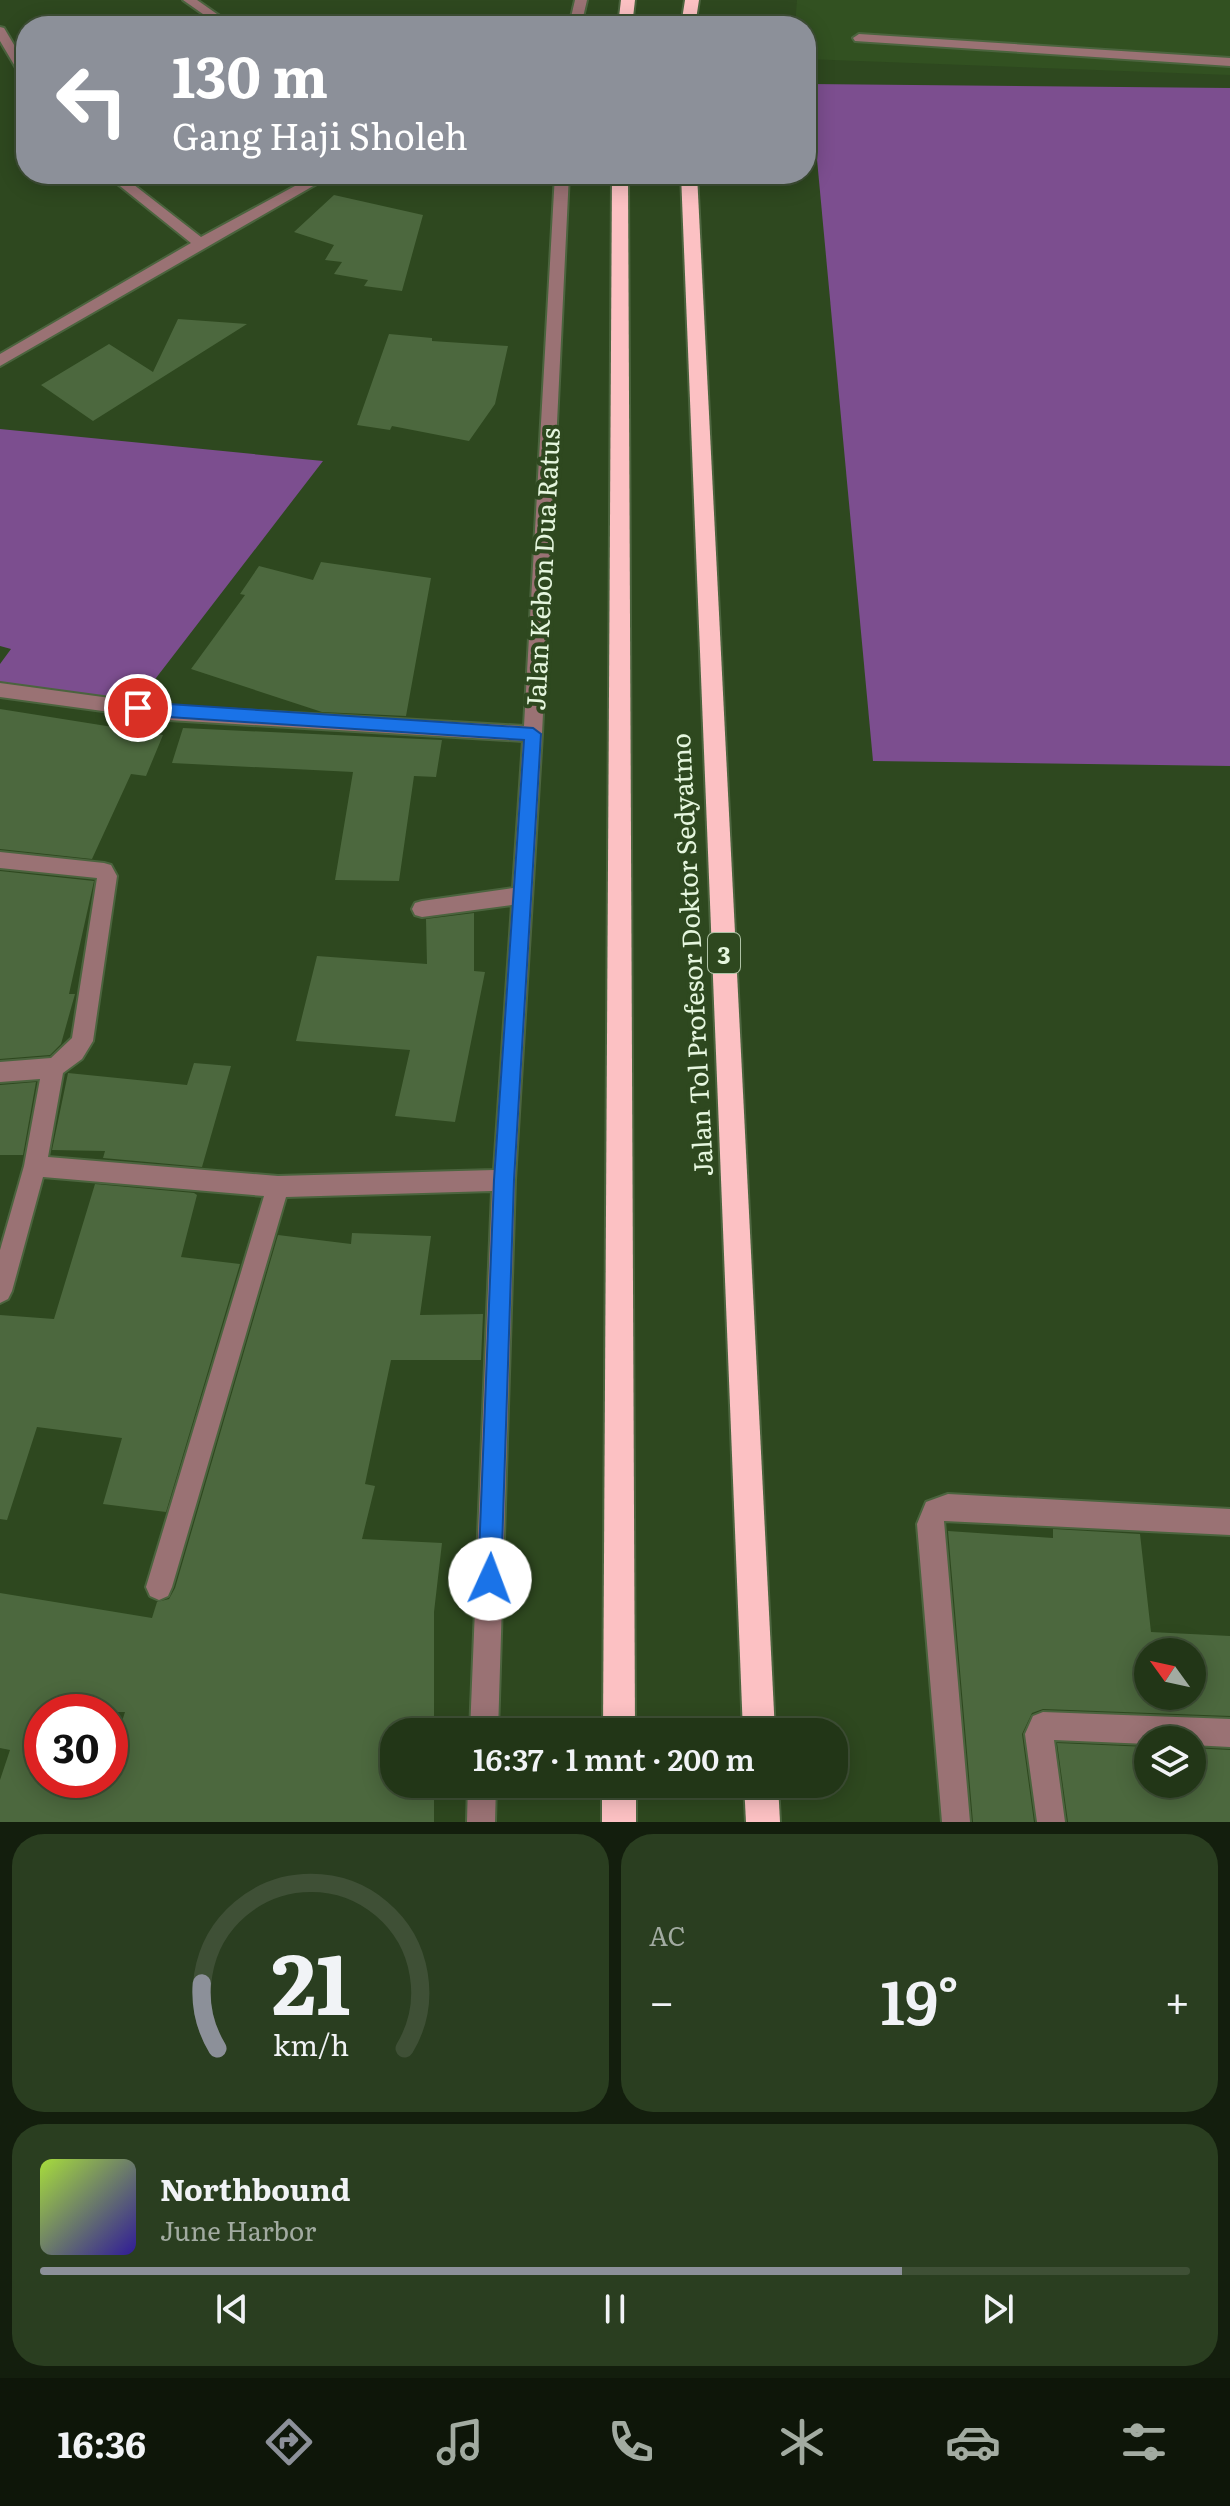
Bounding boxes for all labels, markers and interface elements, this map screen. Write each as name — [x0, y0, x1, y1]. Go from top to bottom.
text: 130 m — [172, 32, 328, 115]
icon: left — [40, 48, 144, 152]
text: Gang Haji Sholeh — [172, 108, 468, 161]
street label: Jalan Kebon Dua Ratus — [514, 427, 568, 711]
pin — [104, 674, 172, 742]
icon: arrive — [116, 686, 160, 730]
street label: Jalan Tol Profesor Doktor Sedyatmo — [659, 732, 721, 1178]
road number: 3 — [708, 933, 740, 973]
position arrow — [448, 1537, 532, 1621]
north arrow — [1134, 1638, 1206, 1710]
map controls — [1134, 1638, 1206, 1798]
speed limit sign: 30 — [24, 1694, 128, 1798]
button: layers — [1134, 1726, 1206, 1798]
text: 16:37 · 1 mnt · 200 m — [473, 1736, 755, 1780]
text: AC — [649, 1915, 686, 1954]
text: 21 — [271, 1917, 350, 2041]
text: 19° — [880, 1954, 959, 2043]
text: − — [649, 1966, 675, 2032]
text: + — [1164, 1966, 1190, 2032]
text: km/h — [272, 2022, 349, 2065]
text: Northbound — [160, 2166, 351, 2210]
text: June Harbor — [160, 2210, 316, 2249]
icon: previous — [210, 2287, 254, 2331]
icon: pause — [593, 2287, 637, 2331]
icon: next — [976, 2287, 1020, 2331]
icon: directions — [261, 2414, 317, 2470]
icon: music — [432, 2414, 488, 2470]
icon: phone — [603, 2414, 659, 2470]
icon: climate — [774, 2414, 830, 2470]
icon: car — [945, 2414, 1001, 2470]
icon: filters — [1116, 2414, 1172, 2470]
text: 16:36 — [58, 2416, 146, 2469]

